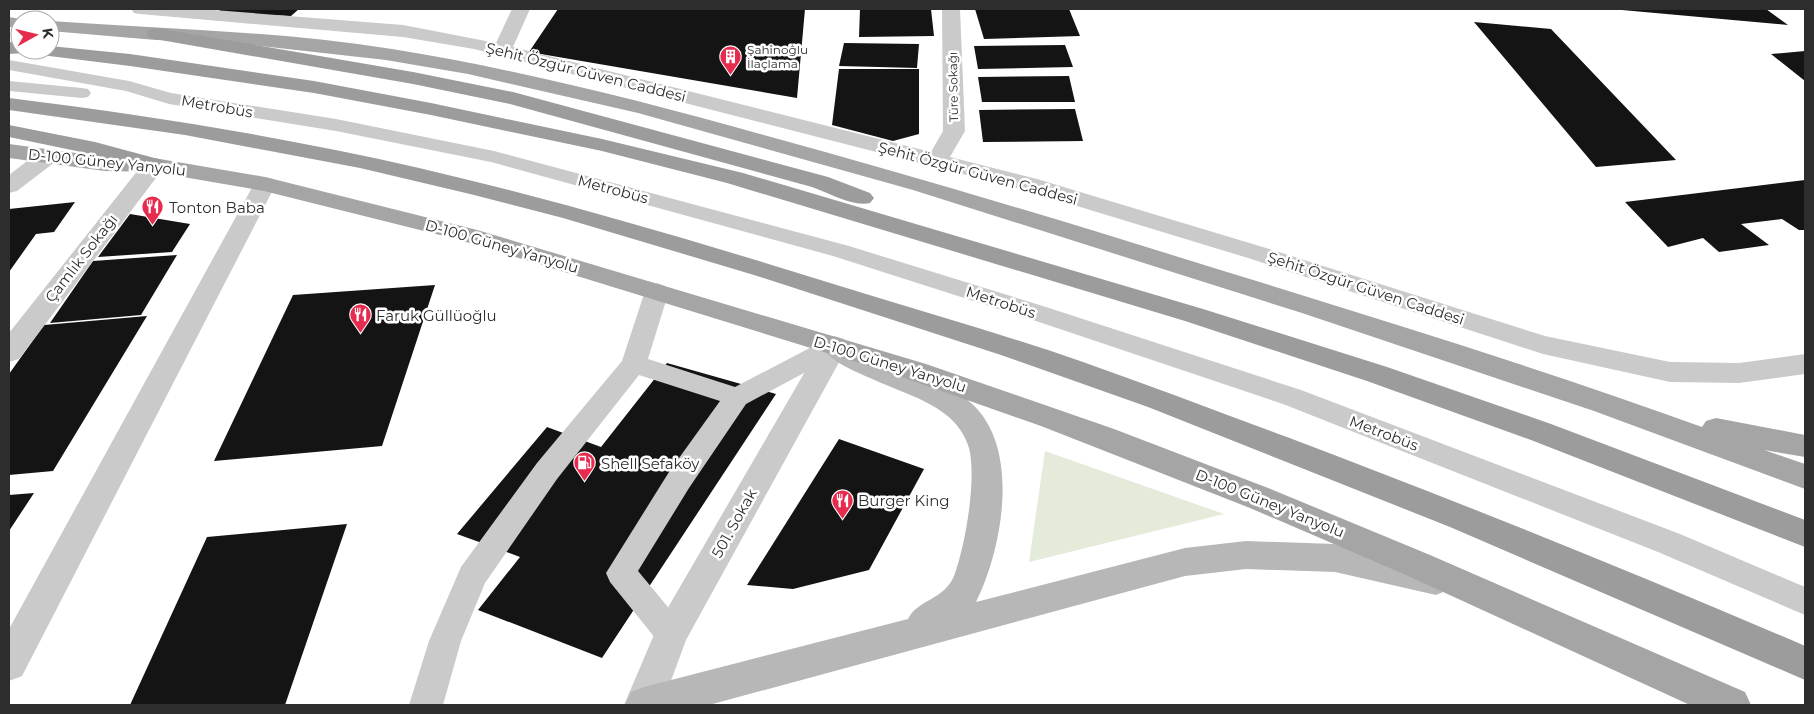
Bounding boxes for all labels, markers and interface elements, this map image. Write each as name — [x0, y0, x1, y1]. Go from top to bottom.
north arrow — [10, 10, 60, 60]
text: K — [38, 27, 58, 40]
street label: Şehit Özgür Güven Caddesi — [484, 38, 688, 106]
place label: Şahinoğlu İlaçlama — [747, 42, 808, 71]
building icon: Şahinoğlu İlaçlama — [719, 44, 743, 75]
street label: Türe Sokağı — [945, 52, 961, 122]
street label: Metrobüs — [180, 90, 254, 122]
street label: Şehit Özgür Güven Caddesi — [876, 137, 1080, 209]
street label: D-100 Güney Yanyolu — [27, 144, 187, 180]
street label: Metrobüs — [576, 170, 650, 208]
restaurant icon: Tonton Baba — [141, 195, 165, 226]
place label: Tonton Baba — [169, 198, 265, 217]
street label: Çamlık Sokağı — [41, 210, 121, 306]
street label: D-100 Güney Yanyolu — [423, 215, 581, 277]
street label: Şehit Özgür Güven Caddesi — [1265, 247, 1467, 329]
street label: Metrobüs — [964, 282, 1038, 322]
restaurant icon: Faruk Güllüoğlu — [348, 303, 372, 334]
place label: Faruk Güllüoğlu — [376, 306, 497, 325]
street label: D-100 Güney Yanyolu — [811, 332, 969, 396]
street label: Metrobüs — [1347, 411, 1421, 455]
fuel station icon: Shell Sefaköy — [573, 451, 597, 482]
place label: Shell Sefaköy — [601, 454, 700, 473]
street label: D-100 Güney Yanyolu — [1193, 464, 1347, 542]
street label: 501. Sokak — [707, 485, 761, 561]
restaurant icon: Burger King — [830, 488, 854, 519]
place label: Burger King — [858, 491, 950, 510]

